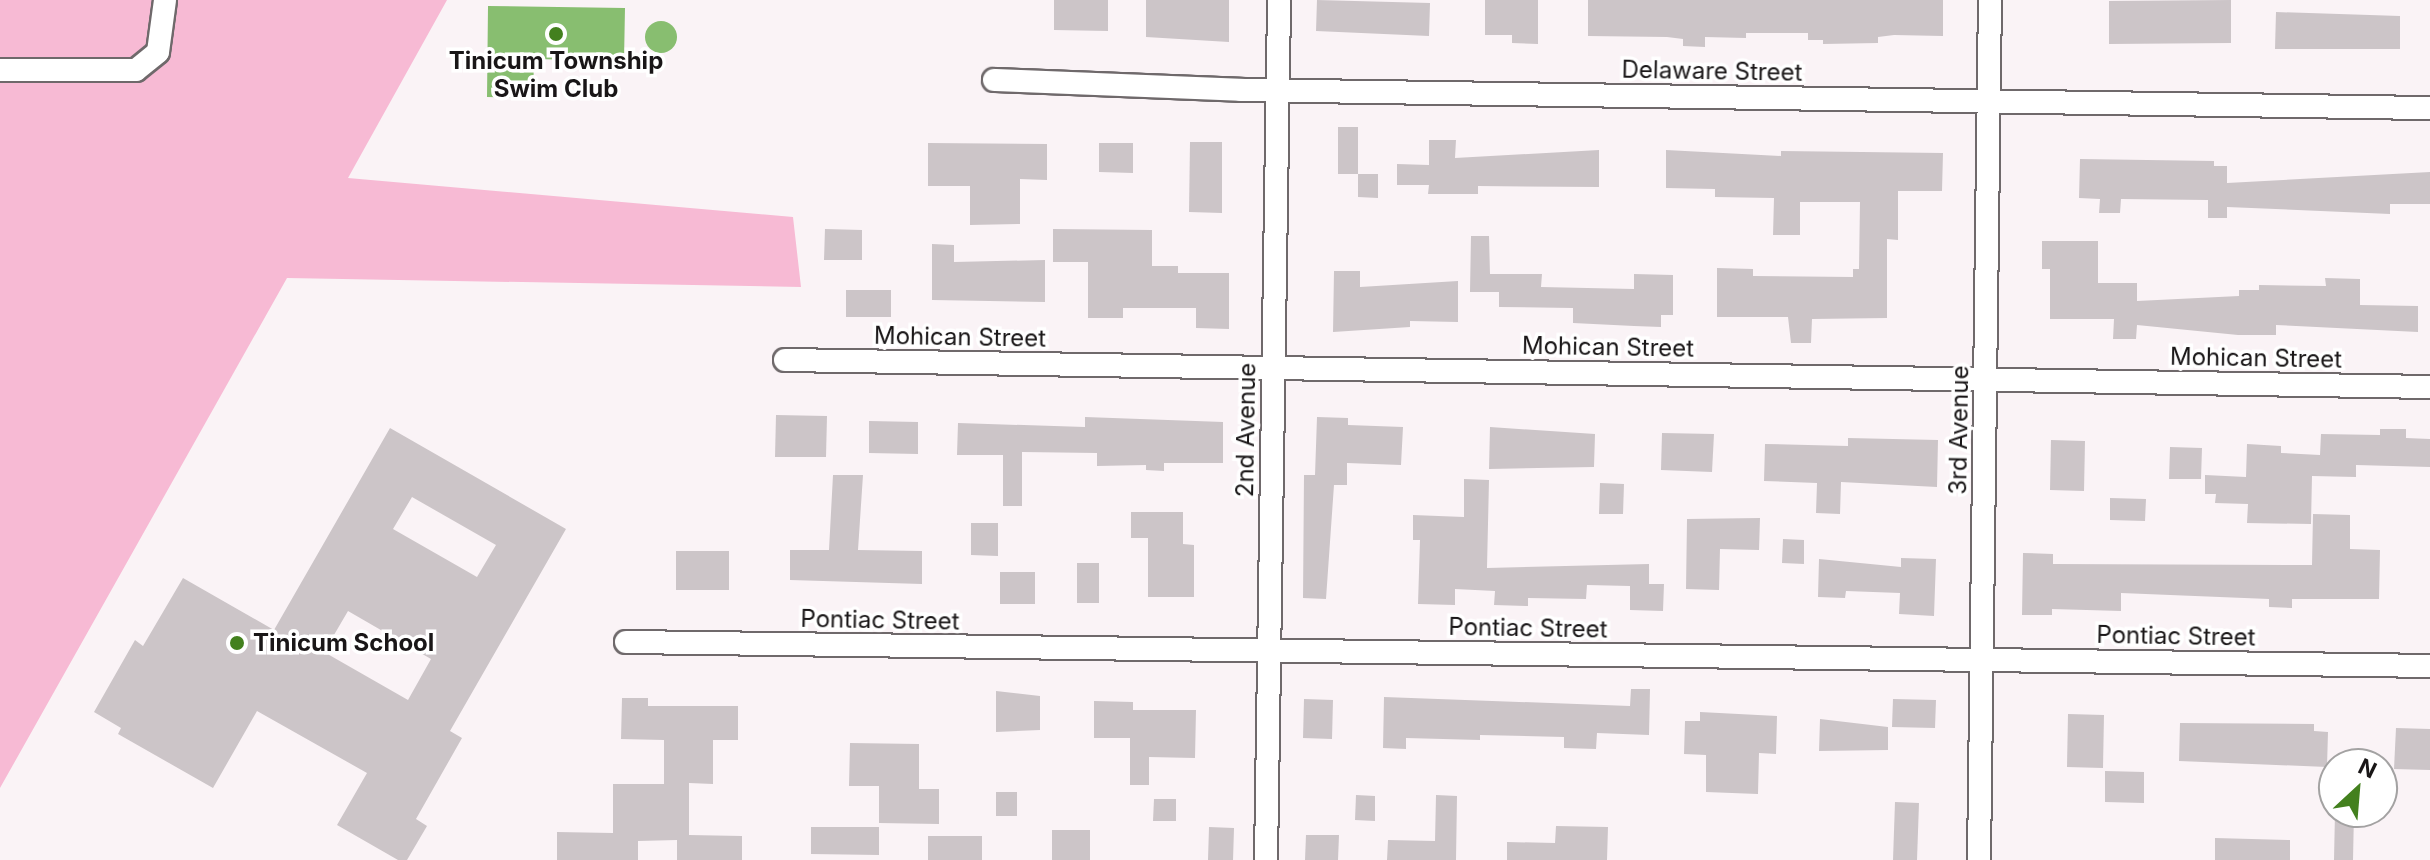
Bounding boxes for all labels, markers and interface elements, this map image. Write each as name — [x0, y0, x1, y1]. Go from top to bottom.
marker: Tinicum Township Swim Club — [547, 25, 565, 43]
place label: Tinicum Township Swim Club — [449, 47, 663, 103]
street label: Delaware Street — [1621, 55, 1803, 87]
street label: Mohican Street — [874, 321, 1046, 353]
street label: Mohican Street — [1522, 331, 1694, 363]
street label: Mohican Street — [2170, 342, 2342, 374]
street label: 2nd Avenue — [1230, 362, 1262, 498]
street label: 3rd Avenue — [1943, 365, 1975, 495]
street label: Pontiac Street — [800, 604, 960, 636]
street label: Pontiac Street — [1448, 612, 1608, 644]
street label: Pontiac Street — [2096, 620, 2256, 652]
place label: Tinicum School — [253, 629, 434, 657]
marker: Tinicum School — [228, 634, 246, 652]
north arrow — [2318, 748, 2398, 828]
text: N — [2354, 753, 2381, 784]

